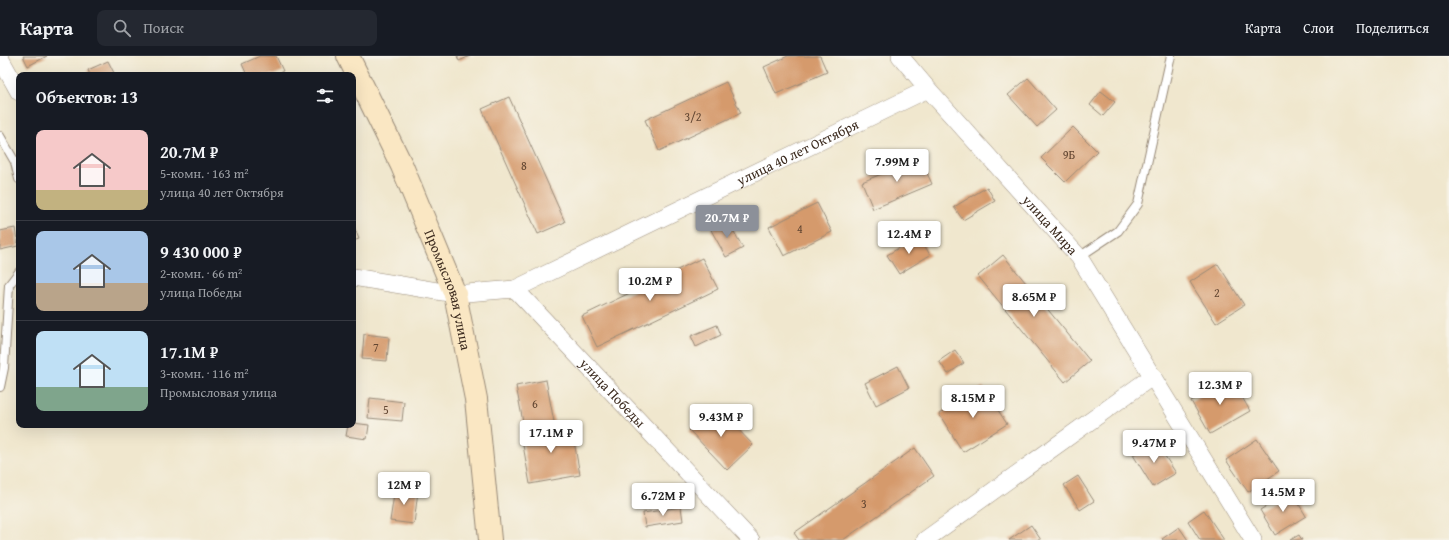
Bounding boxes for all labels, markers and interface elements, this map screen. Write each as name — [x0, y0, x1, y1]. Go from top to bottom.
search box — [97, 10, 377, 46]
text: Карта — [20, 14, 73, 42]
icon: search — [111, 17, 133, 39]
text: Поиск — [143, 17, 184, 38]
text: Карта — [1245, 18, 1281, 38]
text: Слои — [1303, 18, 1334, 38]
text: Поделиться — [1356, 18, 1429, 38]
text: Объектов: 13 — [36, 84, 138, 109]
icon: filters — [314, 85, 336, 107]
house number: 3/2 — [684, 108, 702, 125]
street label: улица 40 лет Октября — [732, 114, 862, 191]
text: 20.7M ₽ — [160, 139, 218, 164]
icon: home — [68, 146, 116, 194]
house number: 9Б — [1063, 146, 1075, 163]
pin: 7.99M ₽ — [860, 149, 934, 183]
text: 7.99M ₽ — [875, 152, 919, 171]
house number: 8 — [521, 157, 527, 174]
text: 5-комн. · 163 m² — [160, 164, 249, 183]
text: улица 40 лет Октября — [160, 183, 284, 202]
street label: улица Мира — [1017, 190, 1083, 260]
pin: 20.7M ₽ — [690, 205, 764, 239]
text: 20.7M ₽ — [705, 208, 749, 227]
house number: 4 — [797, 220, 803, 237]
pin: 12.4M ₽ — [872, 221, 946, 255]
text: 12.4M ₽ — [887, 224, 931, 243]
street label: Промысловая улица — [419, 226, 476, 352]
text: 9 430 000 ₽ — [160, 239, 242, 264]
icon: home — [68, 247, 116, 295]
text: 2-комн. · 66 m² — [160, 264, 242, 283]
pin: 10.2M ₽ — [613, 268, 687, 302]
text: 10.2M ₽ — [628, 271, 672, 290]
text: улица Победы — [160, 283, 242, 302]
pin: 8.65M ₽ — [997, 284, 1071, 318]
house number: 2 — [1214, 284, 1220, 301]
text: 8.65M ₽ — [1012, 287, 1056, 306]
text: 17.1M ₽ — [160, 339, 218, 364]
house number: 7 — [373, 339, 379, 356]
icon: home — [68, 347, 116, 395]
street label: улица Победы — [574, 353, 650, 432]
text: 3-комн. · 116 m² — [160, 364, 249, 383]
pin: 12.3M ₽ — [1183, 372, 1257, 406]
text: 12.3M ₽ — [1198, 375, 1242, 394]
text: Промысловая улица — [160, 383, 277, 402]
pin: 8.15M ₽ — [936, 385, 1010, 419]
text: 8.15M ₽ — [951, 388, 995, 407]
house number: 6 — [532, 395, 538, 412]
house number: 5 — [383, 401, 389, 418]
pin: 9.43M ₽ — [684, 404, 758, 438]
text: 9.43M ₽ — [699, 407, 743, 426]
pin: 17.1M ₽ — [514, 420, 588, 454]
text: 17.1M ₽ — [529, 423, 573, 442]
pin: 9.47M ₽ — [1117, 430, 1191, 464]
text: 9.47M ₽ — [1132, 433, 1176, 452]
pin: 12M ₽ — [376, 472, 432, 506]
text: 12M ₽ — [387, 475, 421, 494]
pin: 14.5M ₽ — [1246, 479, 1320, 513]
text: 14.5M ₽ — [1261, 482, 1305, 501]
pin: 6.72M ₽ — [626, 483, 700, 517]
text: 6.72M ₽ — [641, 486, 685, 505]
house number: 3 — [861, 495, 867, 512]

